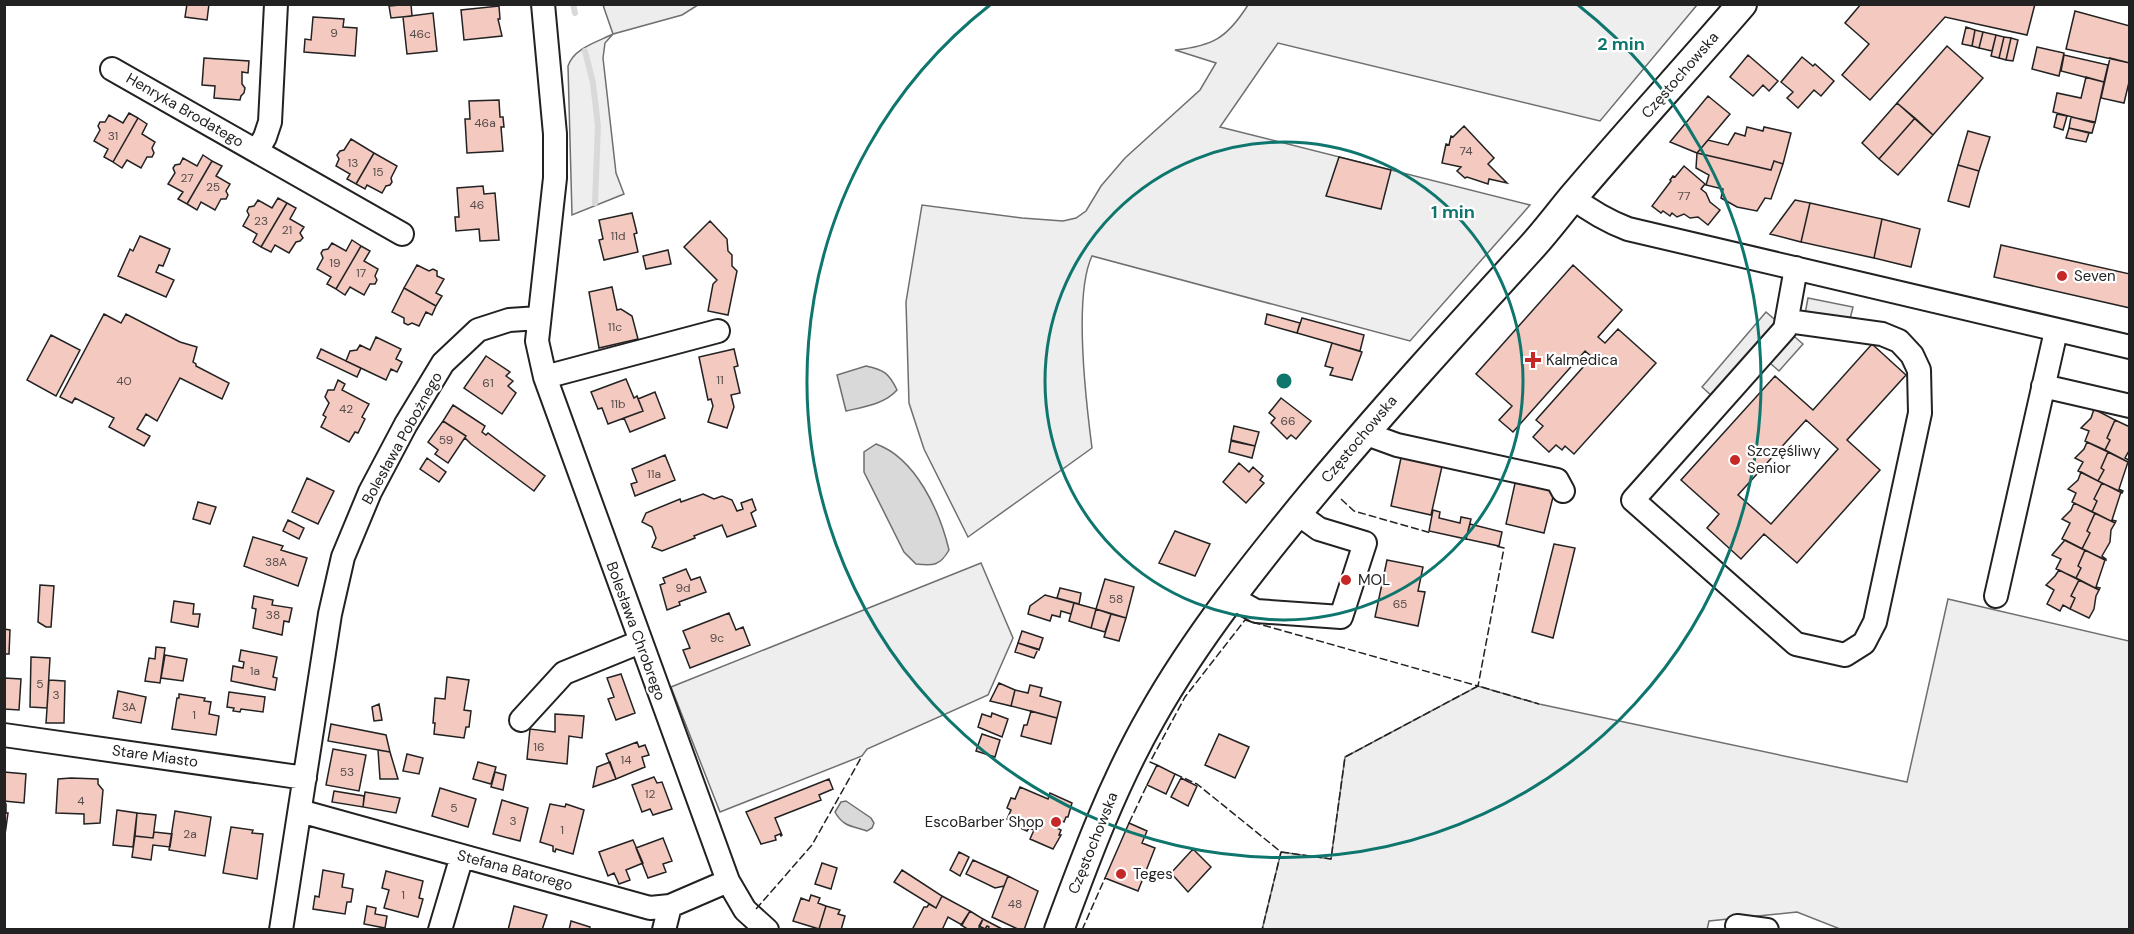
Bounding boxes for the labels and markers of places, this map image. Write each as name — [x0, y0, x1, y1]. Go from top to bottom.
place label: Seven — [2074, 266, 2116, 286]
marker: Seven — [2055, 269, 2069, 283]
place label: Kalmedica — [1546, 350, 1618, 370]
marker: Kalmedica — [1524, 351, 1542, 369]
centre of rings — [1274, 371, 1294, 391]
place label: Szczęśliwy Senior — [1747, 441, 1821, 478]
marker: Szczęśliwy Senior — [1728, 453, 1742, 467]
place label: MOL — [1358, 570, 1390, 590]
marker: MOL — [1339, 573, 1353, 587]
place label: EscoBarber Shop — [925, 812, 1044, 832]
marker: EscoBarber Shop — [1049, 815, 1063, 829]
place label: Teges — [1133, 864, 1173, 884]
marker: Teges — [1114, 867, 1128, 881]

